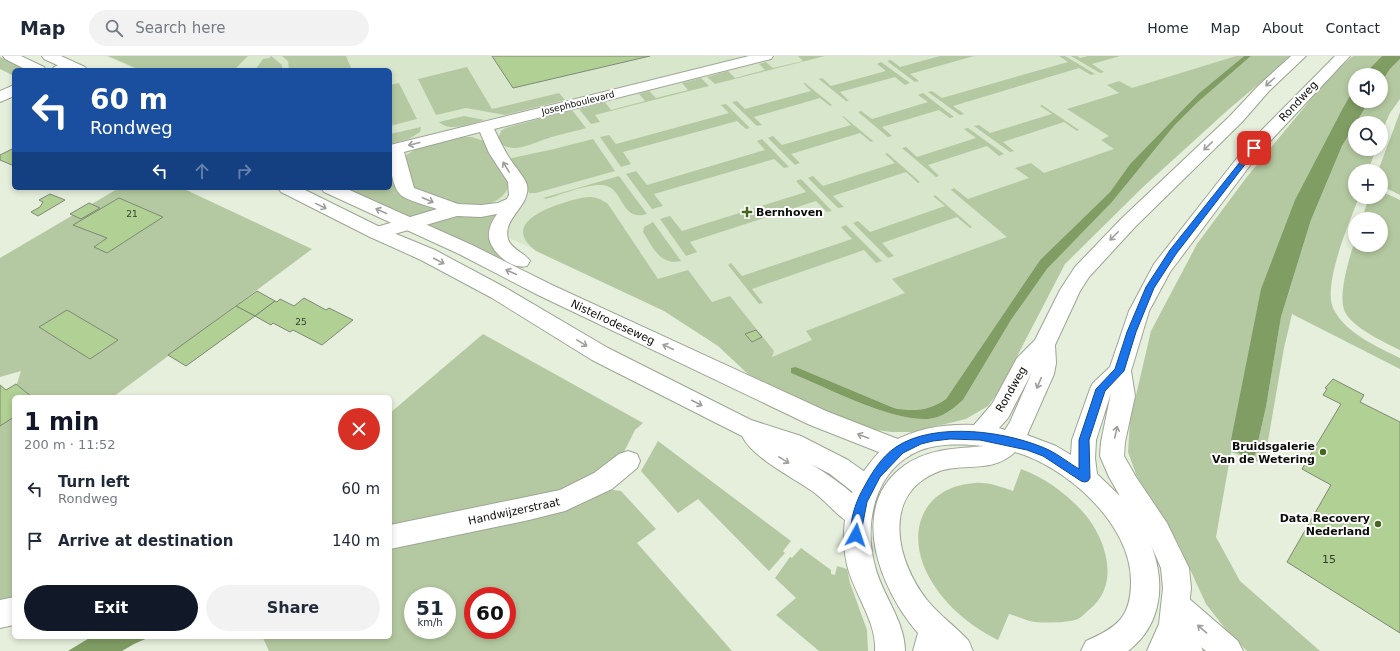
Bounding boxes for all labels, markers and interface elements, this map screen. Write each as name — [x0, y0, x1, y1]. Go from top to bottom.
search box — [89, 10, 369, 46]
text: Map — [20, 17, 65, 39]
icon: search — [103, 17, 125, 39]
text: Search here — [135, 19, 225, 37]
text: Home — [1147, 20, 1189, 36]
text: Map — [1211, 20, 1240, 36]
text: About — [1262, 20, 1304, 36]
text: Contact — [1326, 20, 1380, 36]
map controls — [1348, 68, 1388, 252]
button: sound — [1348, 68, 1388, 108]
one-way arrow — [1266, 77, 1276, 86]
street label: Rondweg — [1276, 78, 1320, 124]
text: 60 m — [90, 83, 168, 116]
icon: left — [24, 84, 76, 136]
street label: Josephboulevard — [539, 89, 616, 117]
button: search — [1348, 116, 1388, 156]
text: Rondweg — [90, 117, 173, 138]
pin — [1237, 131, 1271, 165]
icon: arrive — [1243, 137, 1265, 159]
one-way arrow — [408, 141, 421, 148]
one-way arrow — [1203, 141, 1213, 151]
icon: left — [149, 160, 171, 182]
icon: ahead — [191, 160, 213, 182]
icon: right — [233, 160, 255, 182]
one-way arrow — [502, 161, 510, 173]
button: + — [1348, 164, 1388, 204]
one-way arrow — [422, 197, 434, 204]
one-way arrow — [315, 203, 327, 210]
marker: Bernhoven — [741, 206, 753, 218]
place label: Bernhoven — [756, 206, 823, 219]
one-way arrow — [375, 207, 387, 214]
house number: 21 — [126, 209, 138, 219]
button: − — [1348, 212, 1388, 252]
one-way arrow — [1109, 231, 1119, 241]
one-way arrow — [433, 258, 445, 265]
one-way arrow — [506, 268, 518, 275]
street label: Nistelrodeseweg — [569, 297, 657, 348]
house number: 25 — [295, 317, 307, 327]
one-way arrow — [576, 339, 587, 347]
one-way arrow — [662, 343, 674, 350]
street label: Rondweg — [993, 364, 1030, 414]
one-way arrow — [1034, 376, 1042, 388]
one-way arrow — [691, 400, 703, 407]
text: 1 min — [24, 408, 99, 436]
button: close — [338, 408, 380, 450]
one-way arrow — [1112, 426, 1120, 439]
one-way arrow — [858, 432, 870, 439]
text: 200 m · 11:52 — [24, 437, 115, 452]
place label: Bruidsgalerie Van de Wetering — [1212, 440, 1315, 466]
marker: Bruidsgalerie Van de Wetering — [1318, 447, 1328, 457]
one-way arrow — [778, 456, 790, 464]
text: Turn left — [58, 473, 130, 491]
icon: left — [24, 478, 46, 500]
text: 60 m — [342, 480, 380, 498]
text: Rondweg — [58, 491, 118, 506]
street label: Handwijzerstraat — [467, 495, 562, 528]
place label: Data Recovery Nederland — [1280, 512, 1370, 538]
position arrow — [835, 514, 877, 556]
marker: Data Recovery Nederland — [1373, 519, 1383, 529]
icon: arrive — [24, 530, 46, 552]
text: Arrive at destination — [58, 532, 233, 550]
text: 140 m — [332, 532, 380, 550]
house number: 15 — [1322, 553, 1336, 566]
button: Exit — [24, 585, 198, 631]
button: Share — [206, 585, 380, 631]
speed limit sign: 60 — [464, 587, 516, 639]
text: 51 — [416, 596, 444, 620]
text: km/h — [417, 617, 443, 628]
one-way arrow — [1196, 624, 1207, 633]

